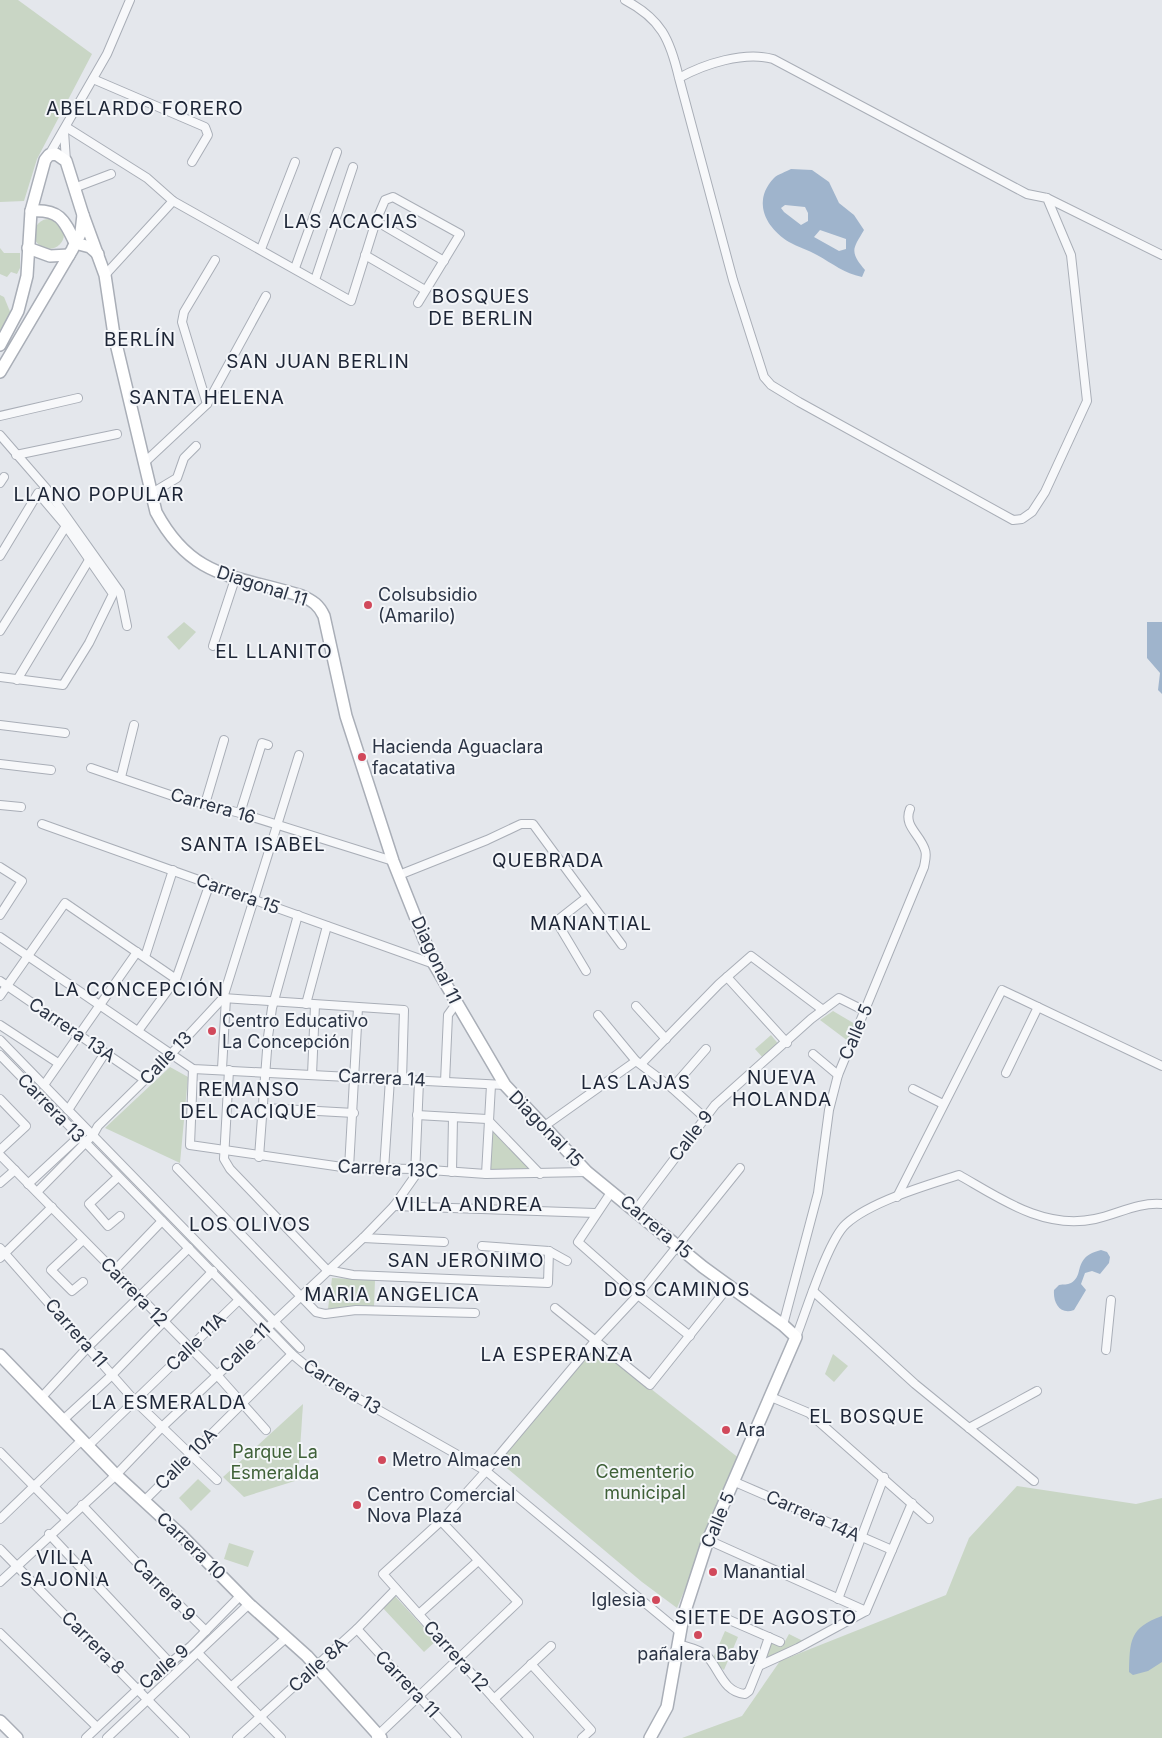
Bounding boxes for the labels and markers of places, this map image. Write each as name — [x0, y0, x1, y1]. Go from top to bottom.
place label: Colsubsidio (Amarilo) — [378, 584, 478, 626]
marker: Colsubsidio (Amarilo) — [362, 599, 374, 611]
place label: Hacienda Aguaclara facatativa — [372, 736, 543, 778]
marker: Hacienda Aguaclara facatativa — [356, 751, 368, 763]
place label: Centro Educativo La Concepción — [222, 1010, 368, 1052]
marker: Centro Educativo La Concepción — [206, 1025, 218, 1037]
place label: Ara — [736, 1419, 765, 1440]
marker: Ara — [720, 1424, 732, 1436]
place label: Metro Almacen — [392, 1449, 521, 1470]
marker: Metro Almacen — [376, 1454, 388, 1466]
place label: Centro Comercial Nova Plaza — [367, 1484, 515, 1526]
marker: Centro Comercial Nova Plaza — [351, 1499, 363, 1511]
place label: Manantial — [723, 1561, 805, 1582]
marker: Manantial — [707, 1566, 719, 1578]
place label: Iglesia — [591, 1589, 646, 1610]
marker: Iglesia — [650, 1594, 662, 1606]
marker: pañalera Baby — [692, 1629, 704, 1641]
place label: pañalera Baby — [637, 1643, 759, 1664]

